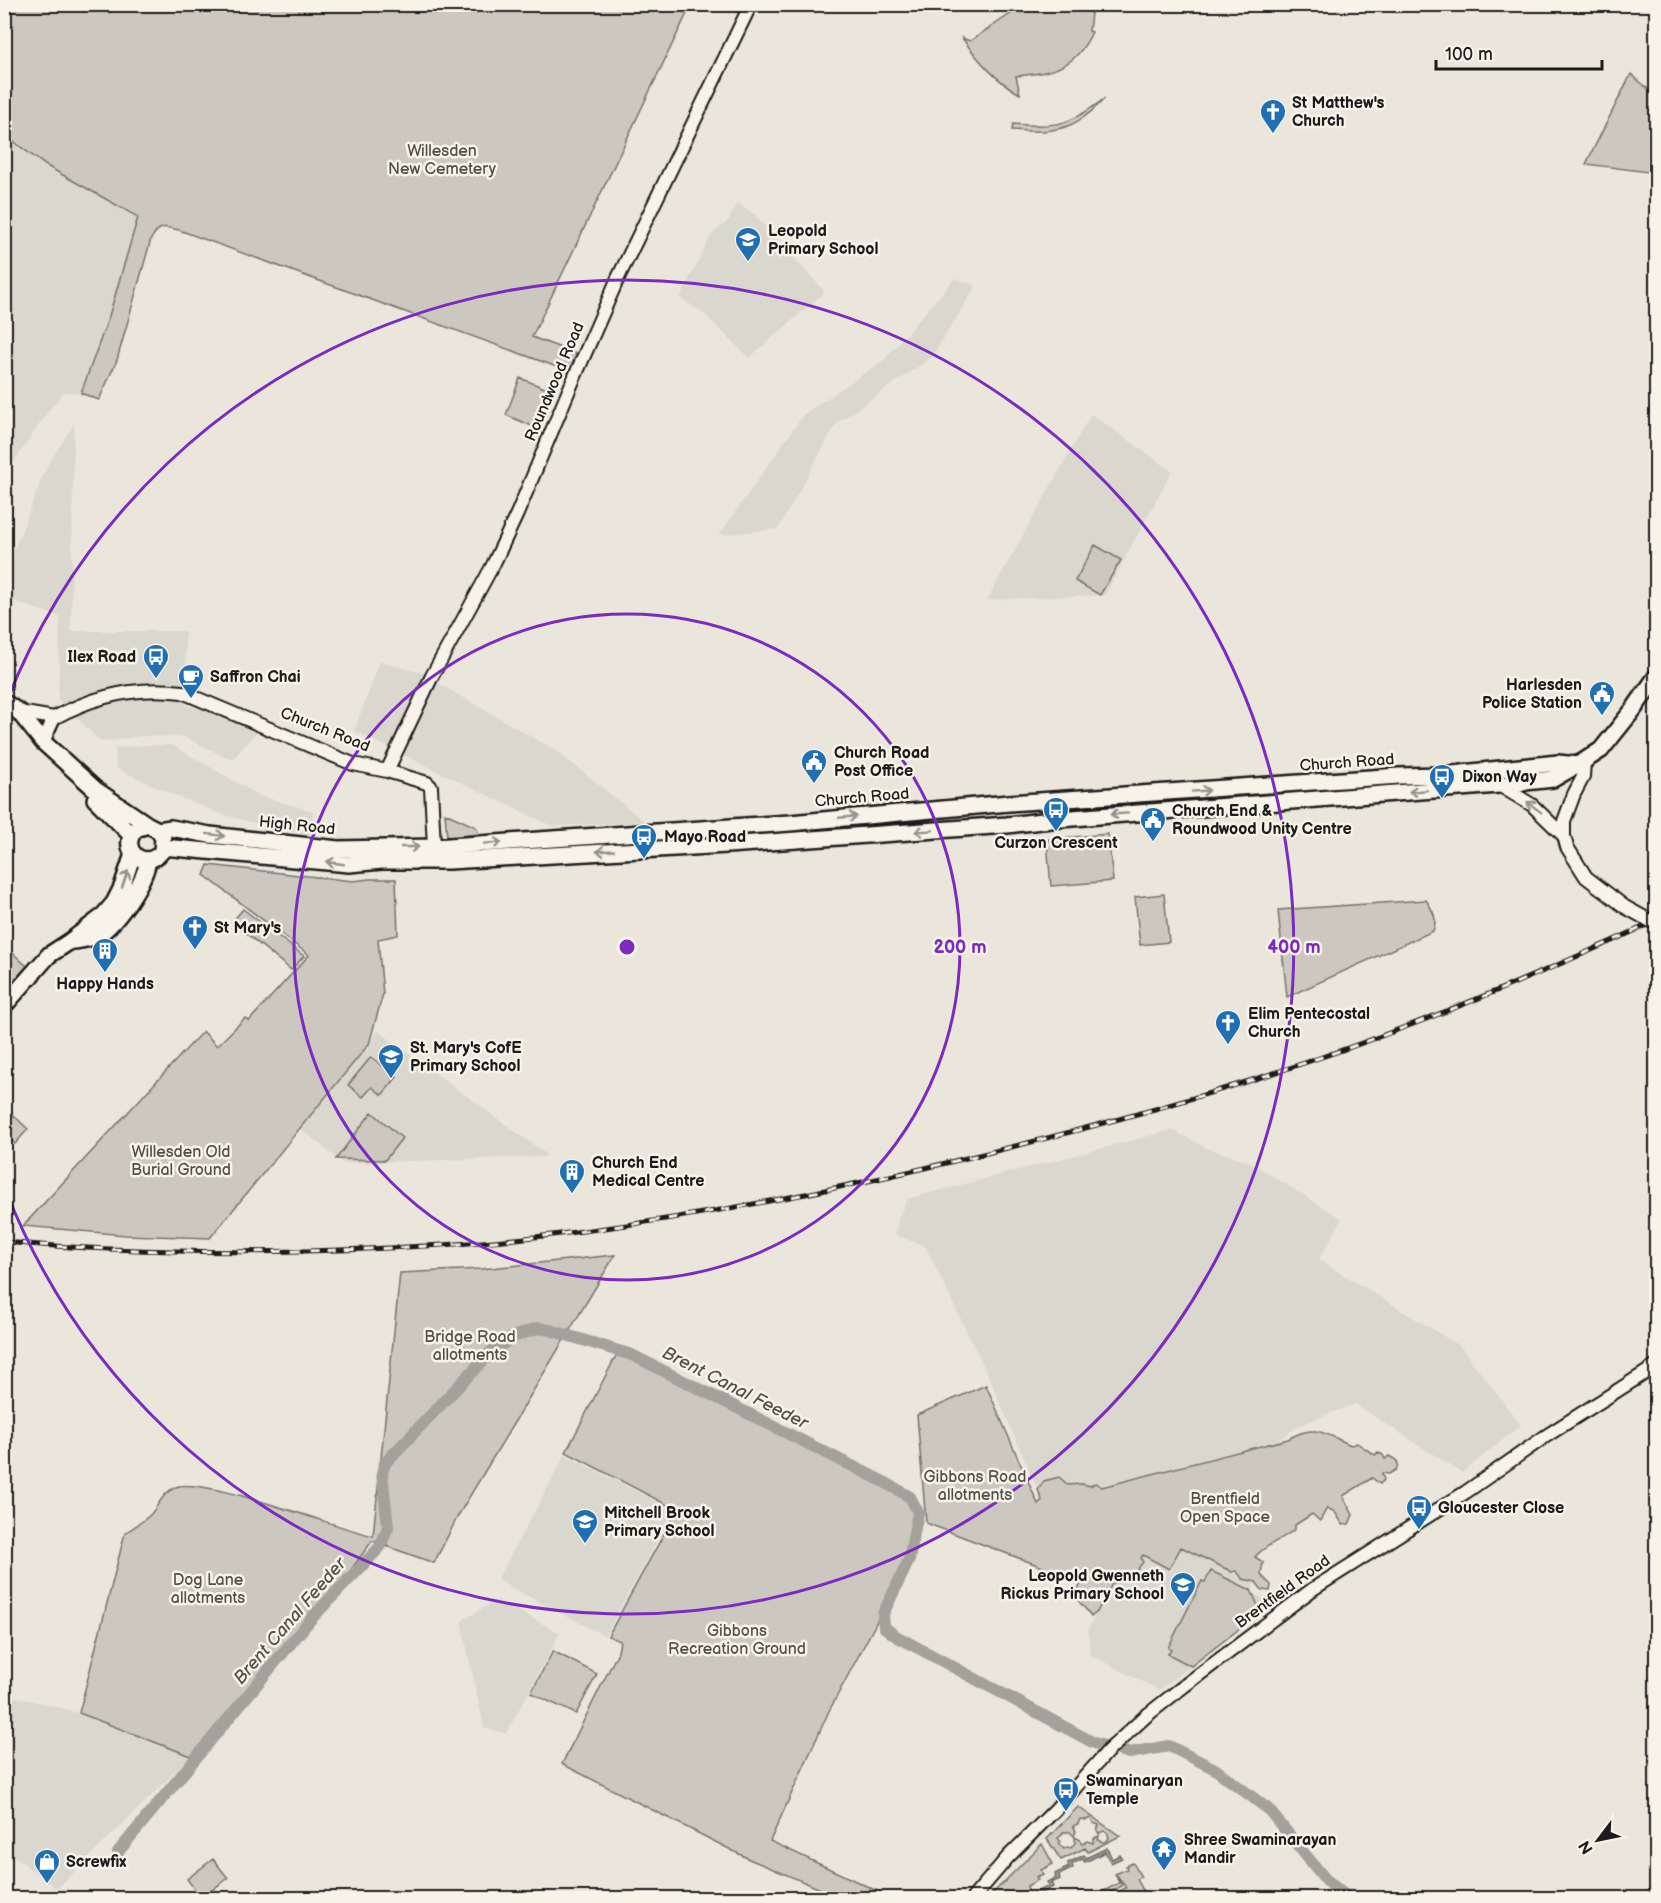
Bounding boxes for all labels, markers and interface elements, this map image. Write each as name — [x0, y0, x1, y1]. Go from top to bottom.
scale bar — [1436, 33, 1602, 71]
text: 100 m — [1445, 44, 1493, 65]
place label: St Matthew's Church — [1292, 94, 1384, 131]
church icon: St Matthew's Church — [1258, 97, 1288, 135]
park label: Willesden New Cemetery — [388, 142, 497, 179]
place label: Leopold Primary School — [768, 222, 878, 259]
school or university icon: Leopold Primary School — [733, 225, 763, 263]
street label: Roundwood Road — [521, 319, 589, 445]
bus stop icon: Ilex Road — [141, 642, 171, 680]
place label: Ilex Road — [67, 648, 136, 667]
cafe icon: Saffron Chai — [176, 662, 206, 700]
place label: Saffron Chai — [210, 668, 301, 687]
place label: Harlesden Police Station — [1482, 676, 1582, 713]
public building icon: Harlesden Police Station — [1587, 679, 1617, 717]
street label: Church Road — [277, 703, 373, 757]
place label: Church Road Post Office — [834, 744, 929, 781]
public building icon: Church Road Post Office — [799, 747, 829, 785]
street label: Church Road — [1299, 750, 1395, 776]
bus stop icon: Dixon Way — [1427, 762, 1457, 800]
place label: Dixon Way — [1462, 768, 1537, 787]
street label: Church Road — [814, 784, 910, 812]
one-way arrow — [1191, 785, 1210, 796]
one-way arrow — [1408, 786, 1428, 797]
bus stop icon: Curzon Crescent — [1041, 795, 1071, 833]
one-way arrow — [1526, 801, 1542, 814]
place label: Church End & Roundwood Unity Centre — [1172, 802, 1352, 839]
public building icon: Church End & Roundwood Unity Centre — [1138, 805, 1168, 843]
one-way arrow — [1109, 809, 1129, 820]
one-way arrow — [838, 811, 857, 822]
street label: High Road — [258, 813, 336, 839]
bus stop icon: Mayo Road — [629, 822, 659, 860]
one-way arrow — [915, 825, 935, 836]
place label: Mayo Road — [664, 828, 746, 847]
one-way arrow — [205, 830, 225, 841]
place label: Curzon Crescent — [994, 834, 1118, 853]
one-way arrow — [482, 838, 502, 849]
one-way arrow — [400, 841, 420, 853]
one-way arrow — [596, 846, 616, 857]
one-way arrow — [325, 857, 345, 868]
one-way arrow — [120, 870, 131, 889]
church icon: St Mary's — [180, 913, 210, 951]
place label: St Mary's — [214, 919, 281, 938]
building icon: Happy Hands — [90, 936, 120, 974]
centre of rings — [617, 937, 637, 957]
text: 200 m — [933, 937, 987, 958]
text: 400 m — [1267, 937, 1321, 958]
place label: Happy Hands — [56, 975, 154, 994]
place label: Elim Pentecostal Church — [1248, 1005, 1370, 1042]
church icon: Elim Pentecostal Church — [1213, 1008, 1243, 1046]
place label: St. Mary's CofE Primary School — [410, 1039, 522, 1076]
school or university icon: St. Mary's CofE Primary School — [376, 1042, 406, 1080]
park label: Willesden Old Burial Ground — [131, 1143, 231, 1180]
place label: Church End Medical Centre — [592, 1154, 705, 1191]
building icon: Church End Medical Centre — [557, 1157, 587, 1195]
park label: Bridge Road allotments — [424, 1328, 516, 1365]
water label: Brent Canal Feeder — [659, 1342, 813, 1434]
park label: Gibbons Road allotments — [924, 1468, 1026, 1505]
park label: Brentfield Open Space — [1180, 1490, 1271, 1527]
bus stop icon: Gloucester Close — [1404, 1493, 1434, 1531]
place label: Gloucester Close — [1438, 1499, 1564, 1518]
place label: Mitchell Brook Primary School — [604, 1504, 714, 1541]
school or university icon: Mitchell Brook Primary School — [570, 1507, 600, 1545]
street label: Brentfield Road — [1232, 1551, 1334, 1633]
water label: Brent Canal Feeder — [229, 1552, 351, 1688]
place label: Leopold Gwenneth Rickus Primary School — [1001, 1567, 1164, 1604]
school or university icon: Leopold Gwenneth Rickus Primary School — [1168, 1570, 1198, 1608]
park label: Dog Lane allotments — [171, 1571, 245, 1608]
park label: Gibbons Recreation Ground — [668, 1622, 806, 1659]
place label: Swaminaryan Temple — [1086, 1772, 1183, 1809]
bus stop icon: Swaminaryan Temple — [1051, 1775, 1081, 1813]
north arrow — [1568, 1810, 1628, 1870]
place label: Shree Swaminarayan Mandir — [1184, 1831, 1337, 1868]
temple icon: Shree Swaminarayan Mandir — [1149, 1834, 1179, 1872]
text: N — [1575, 1837, 1598, 1857]
shop icon: Screwfix — [32, 1847, 62, 1885]
place label: Screwfix — [66, 1853, 126, 1872]

